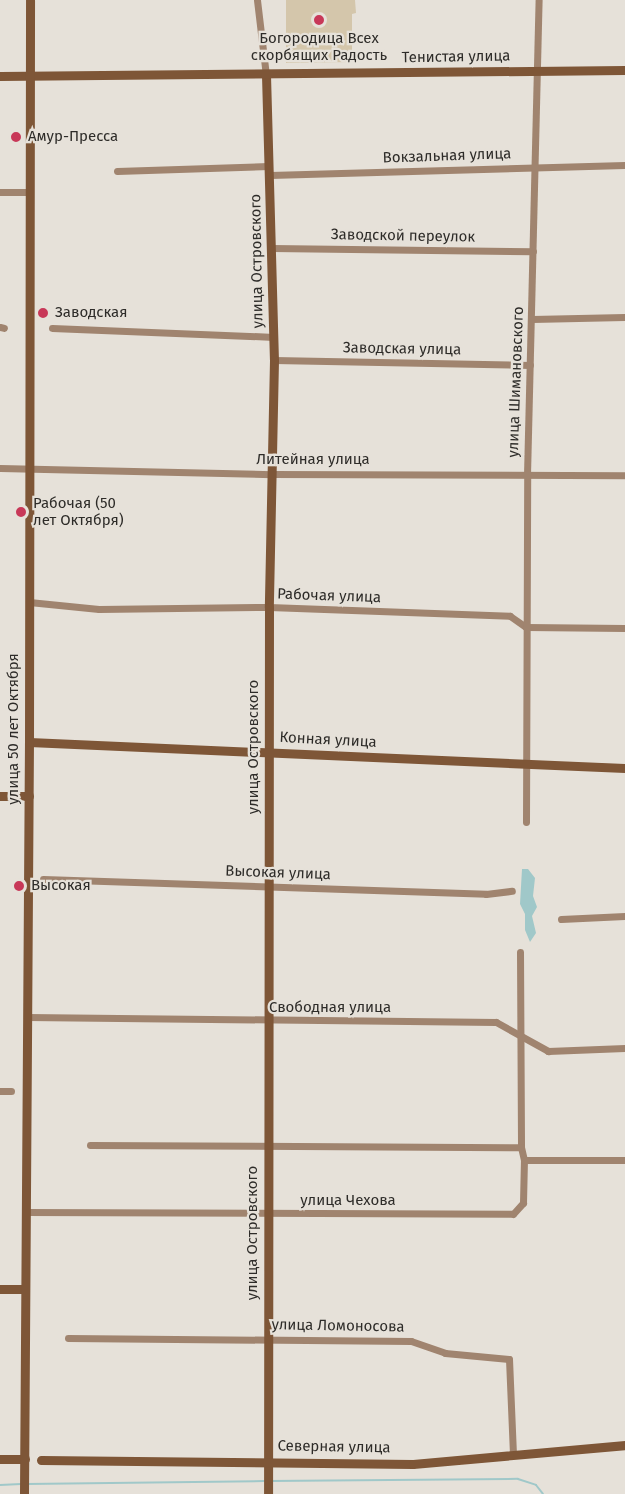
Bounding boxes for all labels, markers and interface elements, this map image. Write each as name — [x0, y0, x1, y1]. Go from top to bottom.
marker: Богородица Всех скорбящих Радость — [312, 13, 326, 27]
place label: Богородица Всех скорбящих Радость — [251, 29, 387, 64]
street label: Тенистая улица — [402, 47, 510, 67]
place label: Амур-Пресса — [28, 128, 118, 146]
marker: Амур-Пресса — [9, 130, 23, 144]
street label: Вокзальная улица — [382, 145, 512, 167]
street label: улица Островского — [247, 194, 267, 328]
street label: Заводской переулок — [331, 226, 475, 246]
place label: Заводская — [55, 304, 127, 322]
marker: Заводская — [36, 306, 50, 320]
street label: улица Шимановского — [504, 306, 528, 458]
street label: Заводская улица — [343, 339, 461, 359]
street label: Литейная улица — [256, 451, 370, 469]
place label: Рабочая (50 лет Октября) — [33, 494, 124, 529]
marker: Рабочая (50 лет Октября) — [14, 505, 28, 519]
street label: Рабочая улица — [277, 585, 381, 607]
street label: улица 50 лет Октября — [5, 653, 23, 805]
street label: улица Островского — [245, 680, 263, 814]
street label: Конная улица — [279, 728, 377, 752]
street label: Высокая улица — [225, 862, 331, 884]
place label: Высокая — [31, 877, 91, 895]
marker: Высокая — [12, 879, 26, 893]
street label: Свободная улица — [269, 999, 391, 1017]
street label: улица Островского — [244, 1166, 262, 1300]
street label: улица Чехова — [300, 1192, 396, 1210]
street label: улица Ломоносова — [271, 1316, 405, 1336]
street label: Северная улица — [277, 1437, 391, 1457]

